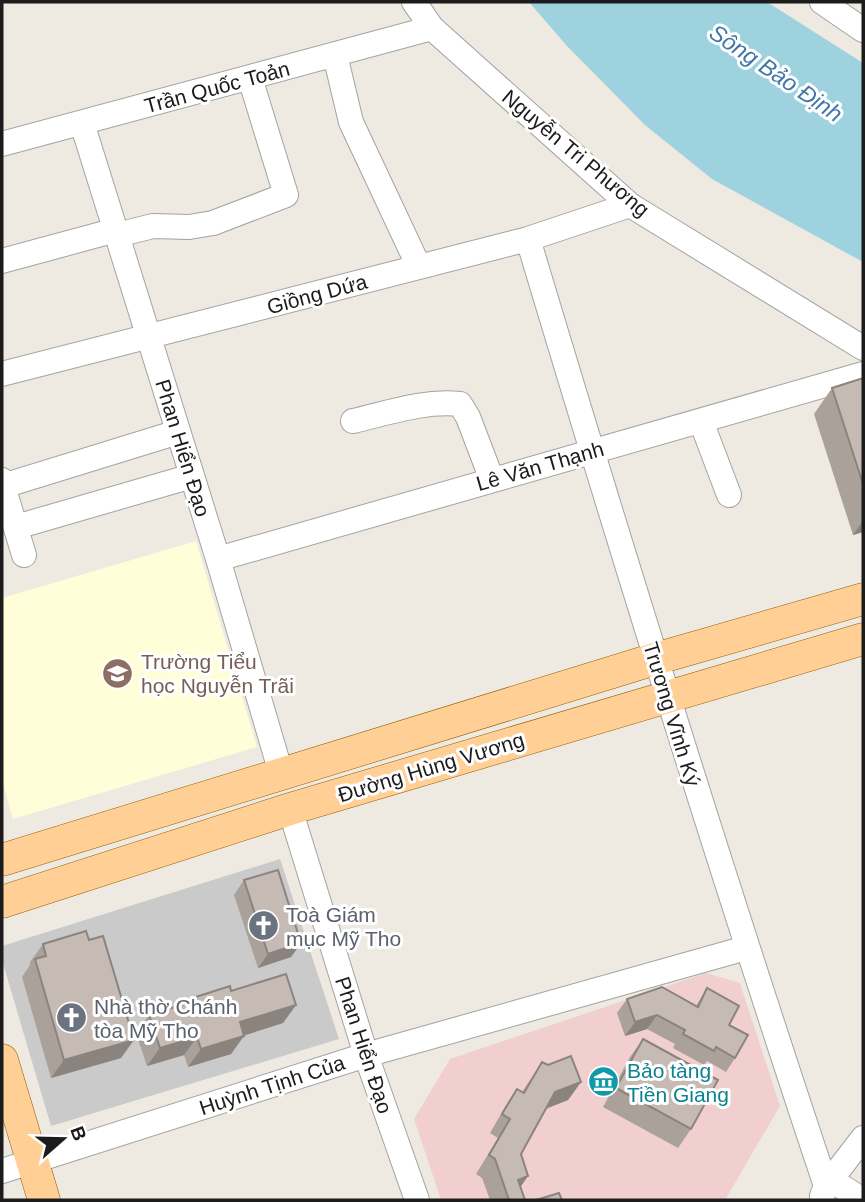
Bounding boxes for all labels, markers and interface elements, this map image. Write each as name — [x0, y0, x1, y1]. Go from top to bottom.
water label: Sông Bảo Định — [705, 19, 847, 127]
street label: Trần Quốc Toản — [142, 57, 292, 117]
street label: Nguyễn Tri Phương — [498, 85, 654, 221]
street label: Giồng Dứa — [264, 270, 370, 318]
street label: Phan Hiển Đạo — [151, 377, 215, 519]
street label: Lê Văn Thạnh — [474, 437, 606, 495]
street label: Trương Vĩnh Ký — [639, 639, 705, 789]
place label: Trường Tiểu học Nguyễn Trãi — [141, 650, 294, 697]
school or university icon: Trường Tiểu học Nguyễn Trãi — [101, 656, 135, 690]
street label: Đường Hùng Vương — [335, 728, 527, 806]
place label: Toà Giám mục Mỹ Tho — [286, 903, 401, 950]
church icon: Toà Giám mục Mỹ Tho — [246, 909, 280, 943]
street label: Phan Hiển Đạo — [331, 974, 397, 1116]
place label: Nhà thờ Chánh tòa Mỹ Tho — [94, 995, 237, 1042]
church icon: Nhà thờ Chánh tòa Mỹ Tho — [54, 1001, 88, 1035]
street label: Huỳnh Tịnh Của — [196, 1051, 348, 1119]
place label: Bảo tàng Tiền Giang — [627, 1059, 729, 1106]
museum icon: Bảo tàng Tiền Giang — [587, 1065, 621, 1099]
north arrow — [28, 1104, 98, 1174]
text: B — [66, 1123, 91, 1143]

